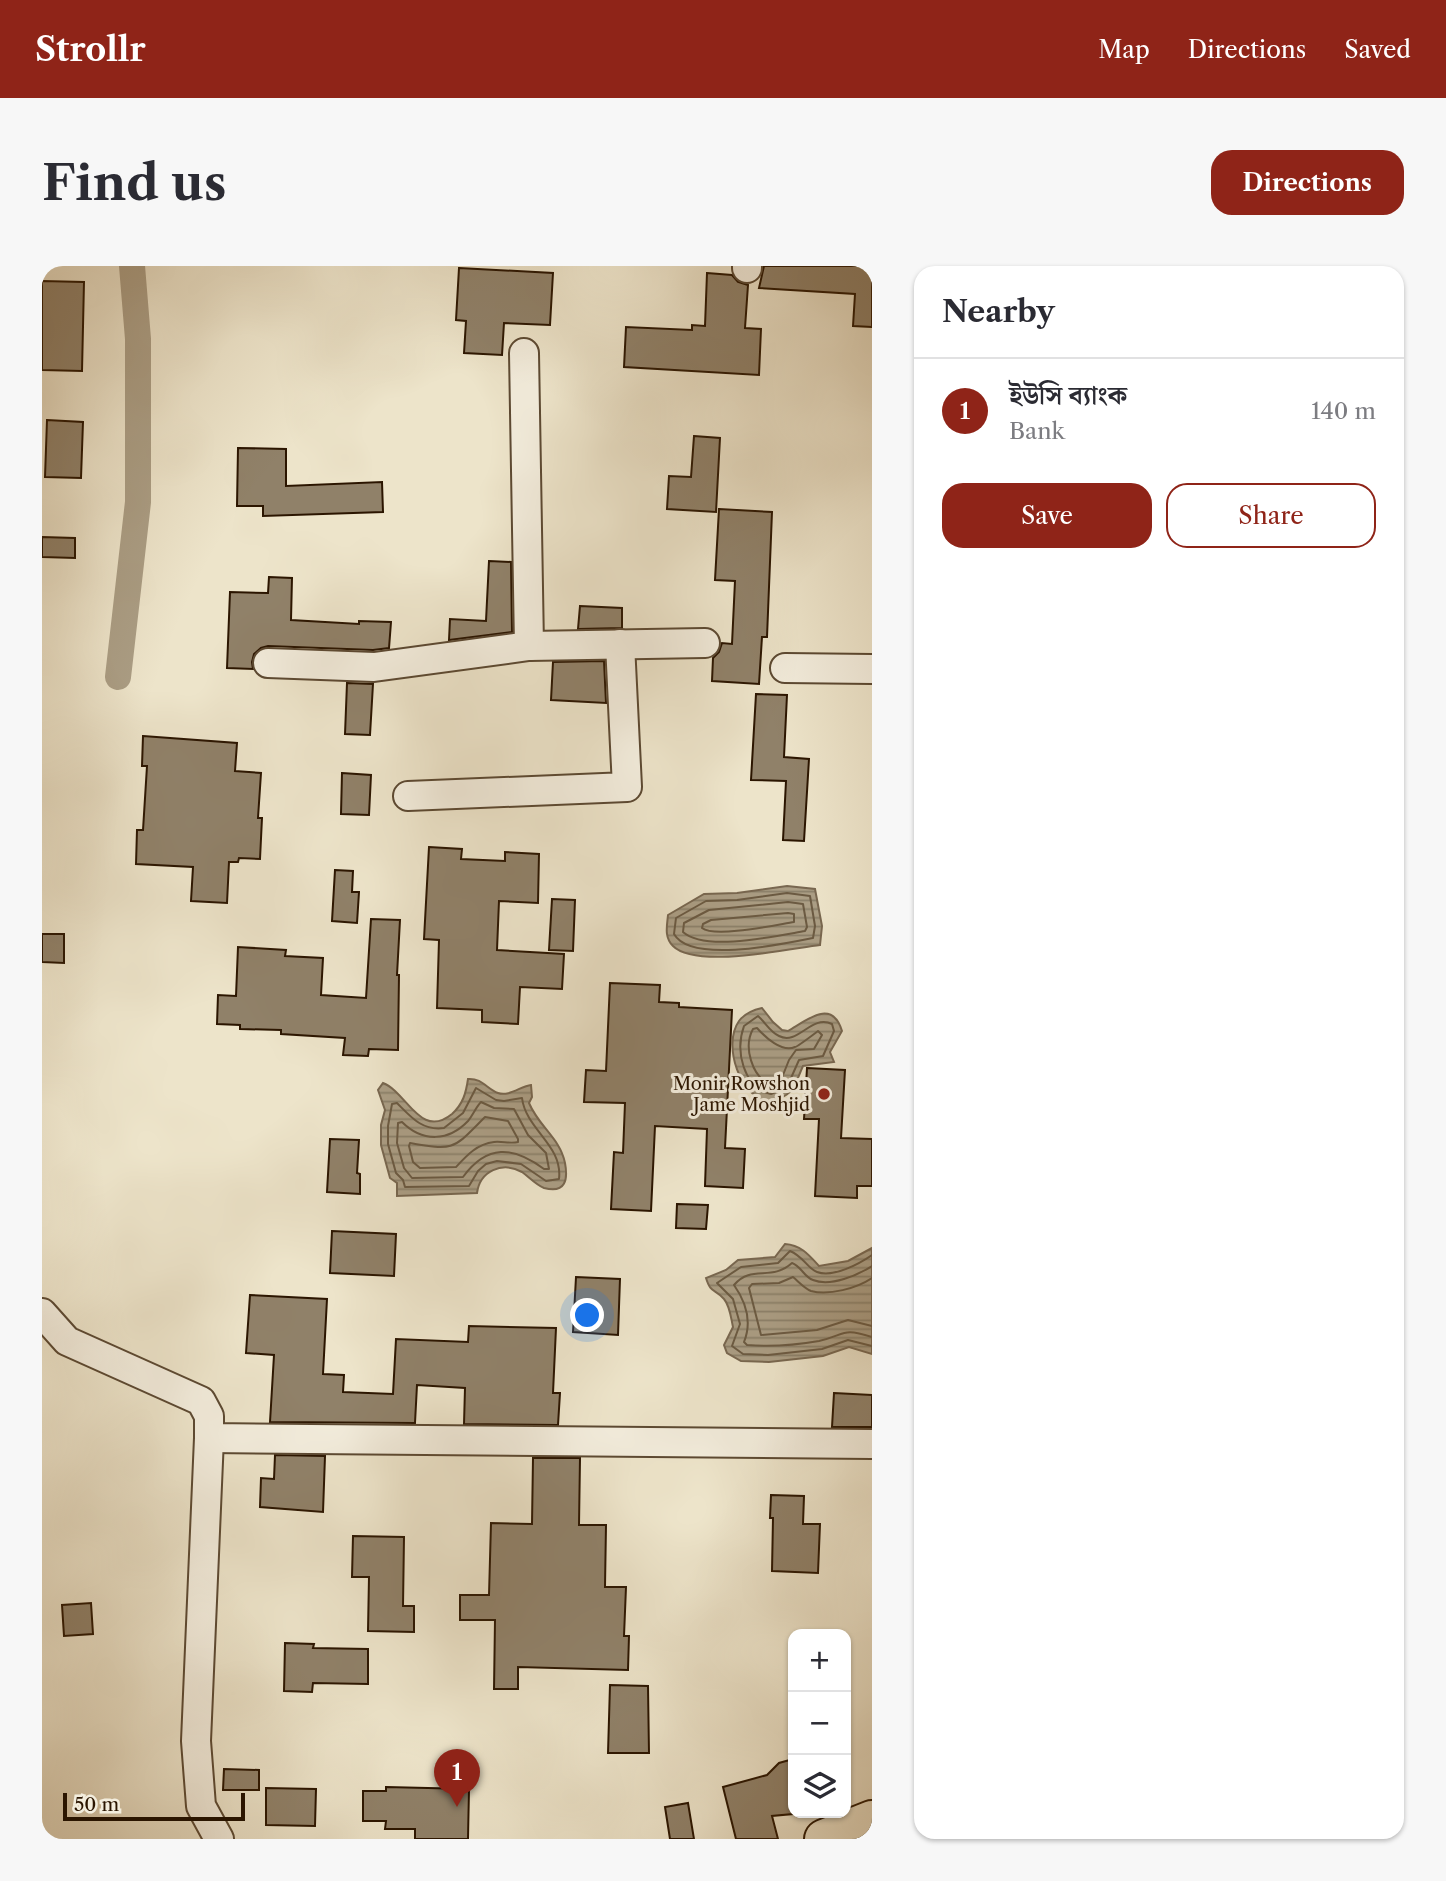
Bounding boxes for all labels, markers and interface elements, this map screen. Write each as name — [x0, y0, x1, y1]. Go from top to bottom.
text: Strollr — [35, 29, 146, 70]
text: Map — [1098, 35, 1150, 64]
text: Directions — [1188, 35, 1306, 64]
text: Saved — [1344, 35, 1411, 64]
button: Directions — [1211, 150, 1404, 215]
text: Find us — [42, 152, 226, 213]
text: Nearby — [942, 293, 1055, 330]
text: ইউসি ব্যাংক — [1009, 379, 1127, 411]
text: 1 — [960, 397, 970, 425]
text: 140 m — [1311, 397, 1376, 425]
text: Bank — [1009, 417, 1065, 445]
button: Save — [942, 483, 1152, 548]
button: Share — [1166, 483, 1376, 548]
place label: Monir Rowshon Jame Moshjid — [673, 1073, 810, 1116]
marker: Monir Rowshon Jame Moshjid — [816, 1086, 832, 1102]
your location — [570, 1298, 604, 1332]
map controls — [788, 1629, 851, 1818]
button: + — [788, 1629, 851, 1692]
button: − — [788, 1692, 851, 1755]
pin: 1 — [434, 1749, 480, 1807]
button: layers — [788, 1755, 851, 1818]
scale bar — [63, 1790, 245, 1822]
text: 50 m — [74, 1793, 119, 1816]

